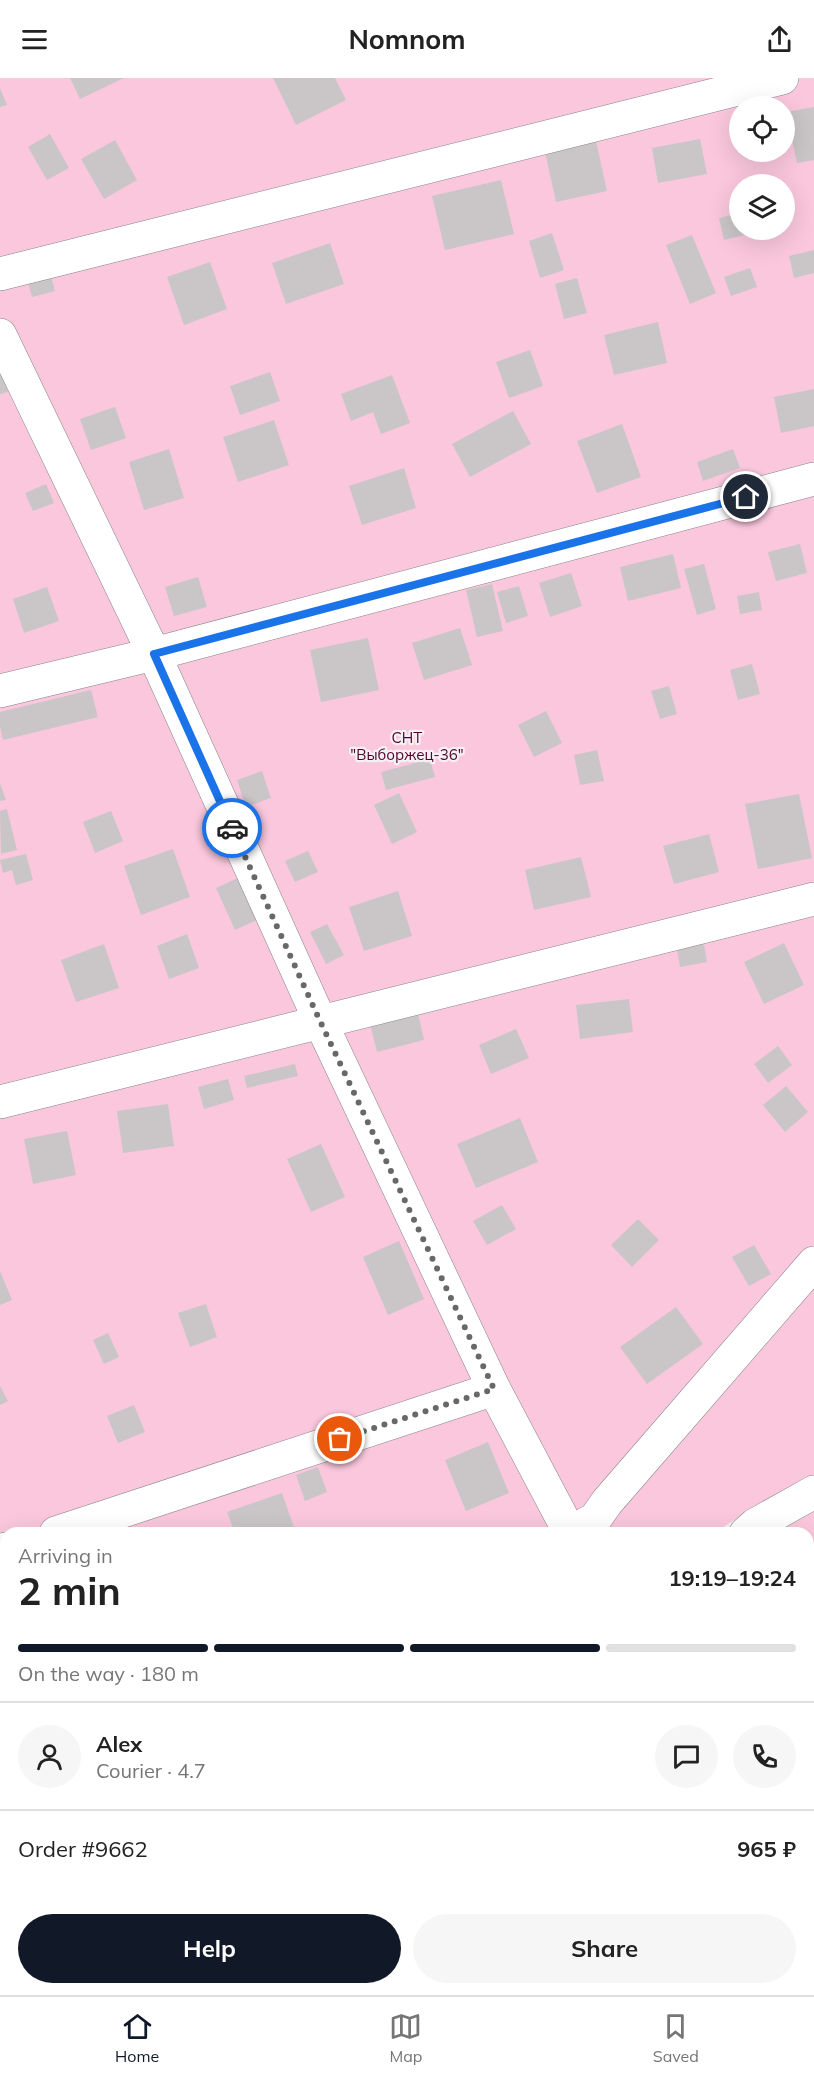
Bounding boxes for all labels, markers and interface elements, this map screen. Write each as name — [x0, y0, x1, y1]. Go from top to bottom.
text: Nomnom — [348, 22, 466, 56]
icon: menu — [18, 23, 51, 56]
icon: share — [763, 23, 796, 56]
map controls — [729, 96, 795, 240]
button: locate — [729, 96, 795, 162]
button: layers — [729, 174, 795, 240]
pin — [720, 471, 771, 522]
icon: home — [729, 480, 762, 513]
park label: СНТ "Выборжец-36" — [350, 728, 464, 764]
courier — [202, 798, 262, 858]
icon: car — [216, 812, 249, 845]
pin — [314, 1413, 365, 1464]
icon: bag — [323, 1422, 356, 1455]
text: Arriving in — [18, 1543, 113, 1568]
text: 19:19–19:24 — [668, 1564, 796, 1592]
text: 2 min — [18, 1566, 121, 1615]
text: On the way · 180 m — [18, 1661, 199, 1686]
button: person — [18, 1725, 81, 1788]
button: chat — [655, 1725, 718, 1788]
button: phone — [733, 1725, 796, 1788]
text: Alex — [96, 1730, 142, 1758]
text: Courier · 4.7 — [96, 1758, 206, 1783]
text: Order #9662 — [18, 1835, 148, 1863]
text: 965 ₽ — [737, 1835, 796, 1863]
button: Help — [18, 1914, 401, 1983]
button: Share — [413, 1914, 796, 1983]
tab: Home — [115, 2010, 159, 2066]
tab: Map — [389, 2010, 422, 2066]
tab: Saved — [653, 2010, 699, 2066]

